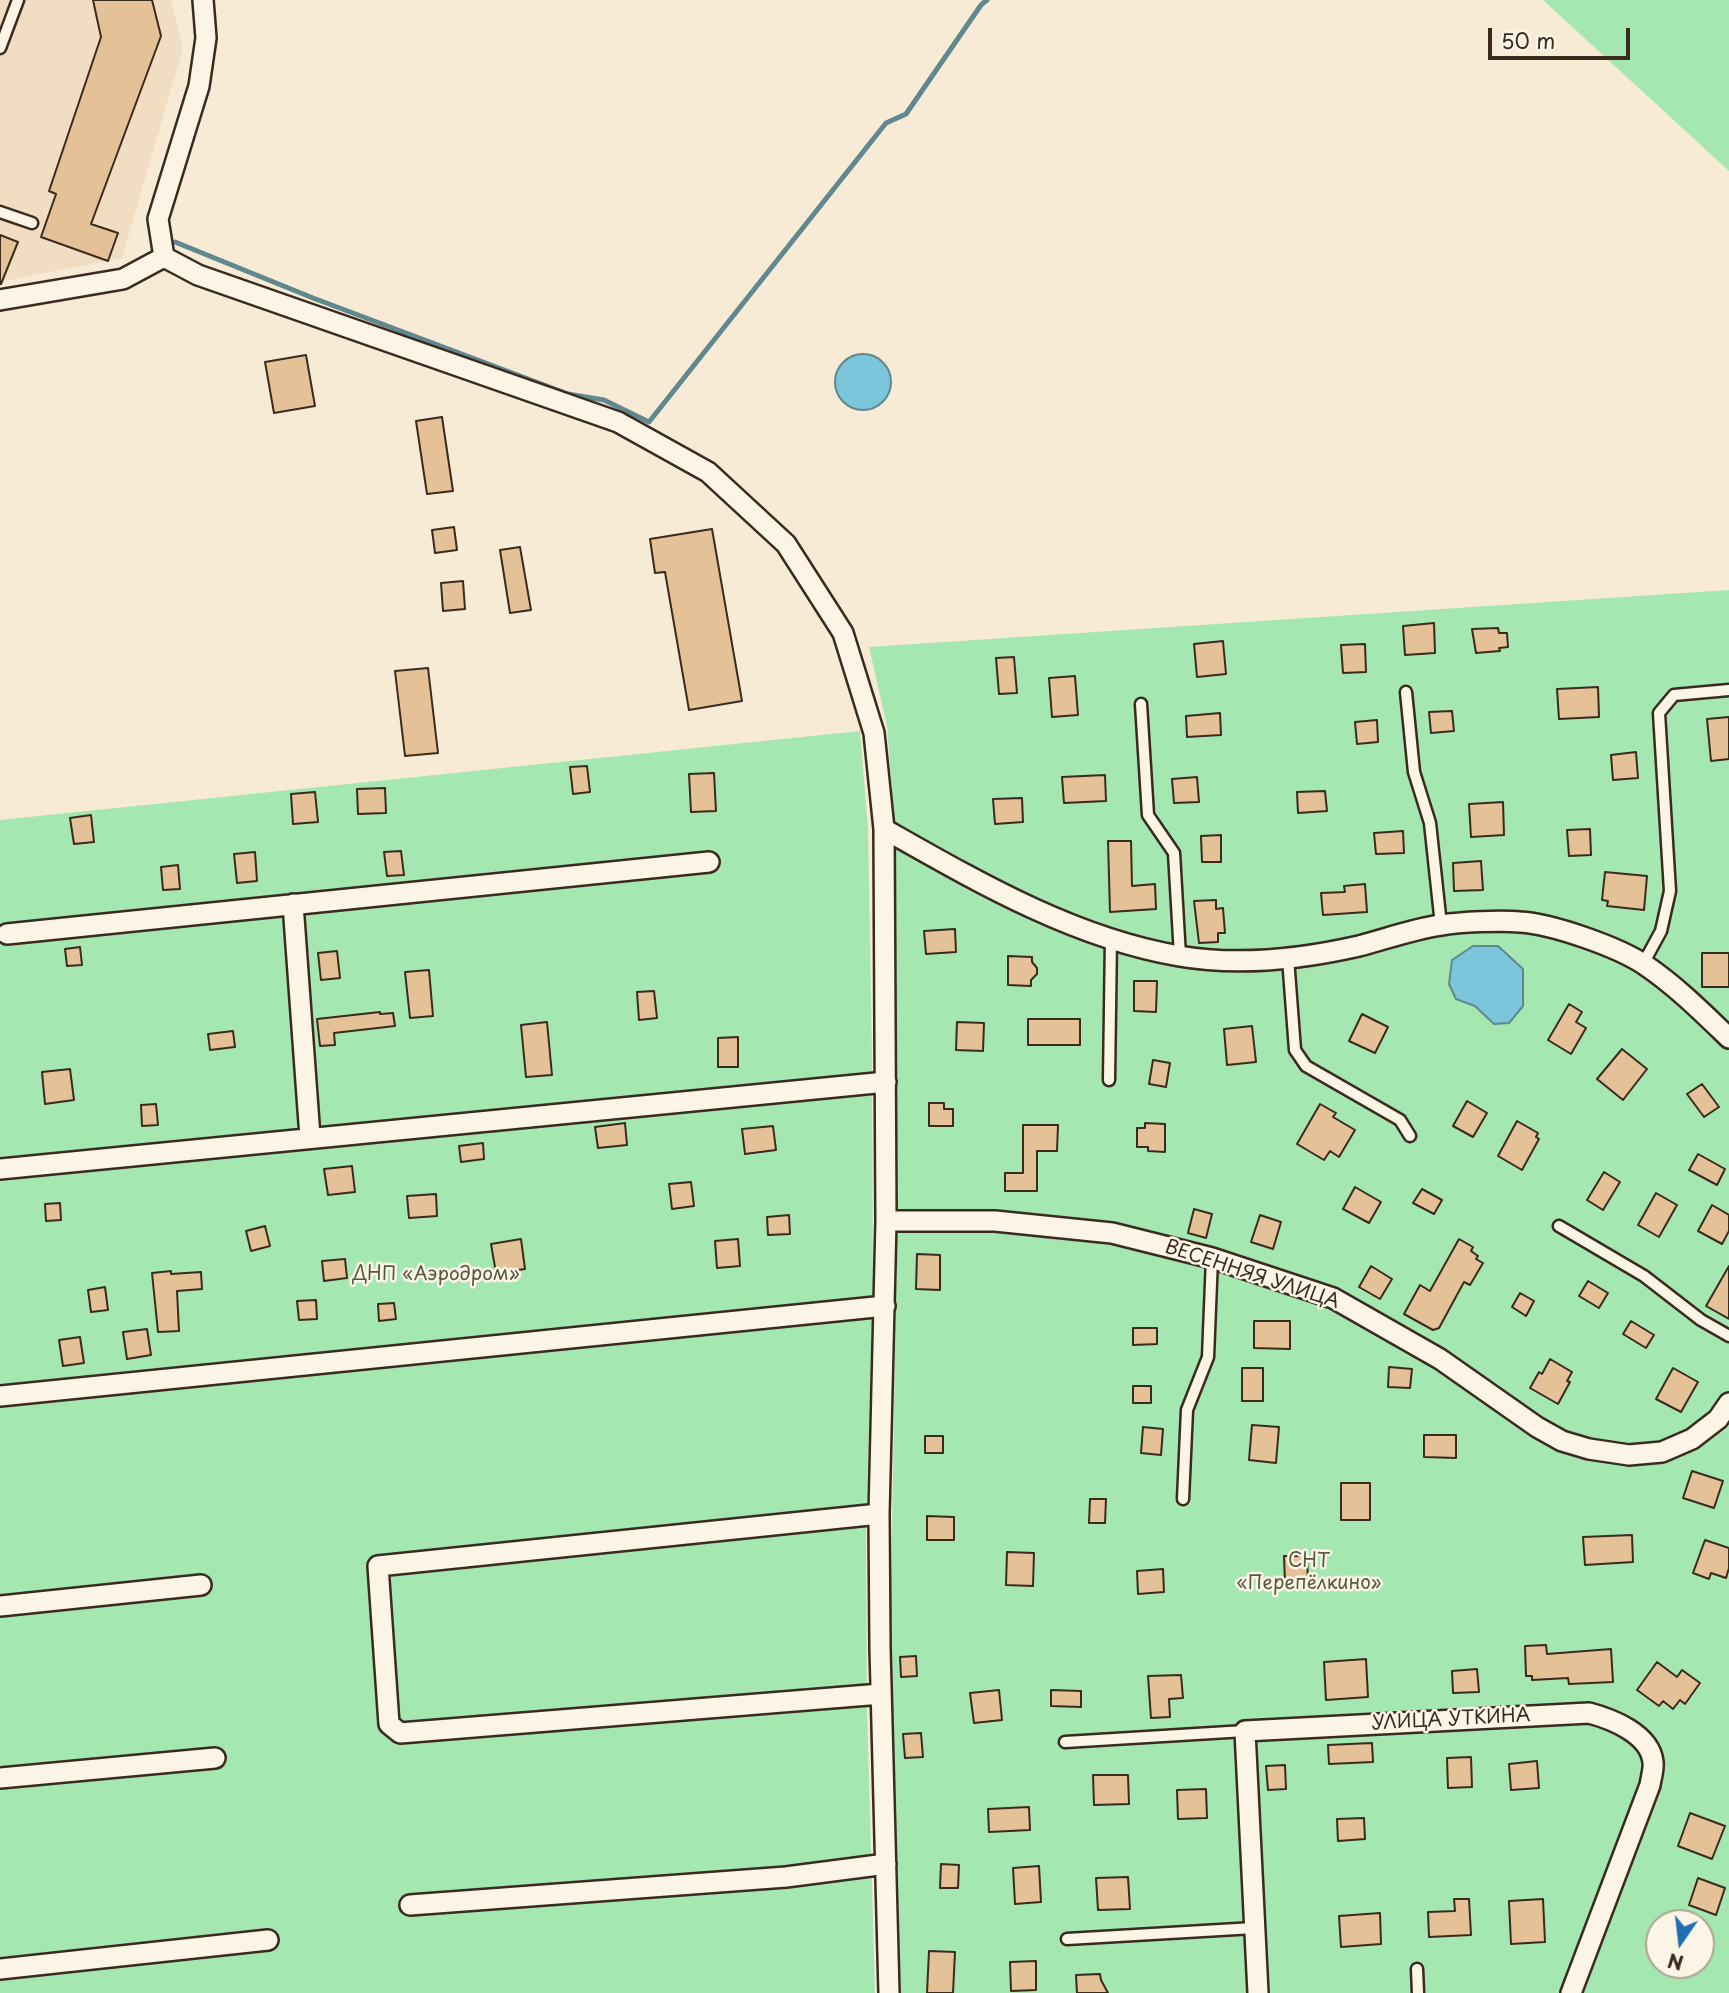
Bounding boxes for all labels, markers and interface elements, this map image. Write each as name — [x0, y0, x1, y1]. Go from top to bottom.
scale bar — [1491, 14, 1633, 58]
text: 50 m — [1501, 24, 1555, 56]
street label: ВЕСЕННЯЯ УЛИЦА — [1162, 1236, 1342, 1314]
park label: ДНП «Аэродром» — [352, 1264, 520, 1286]
park label: СНТ «Перепёлкино» — [1237, 1551, 1381, 1595]
street label: УЛИЦА УТКИНА — [1371, 1704, 1531, 1736]
north arrow — [1645, 1909, 1715, 1979]
text: N — [1665, 1947, 1686, 1978]

